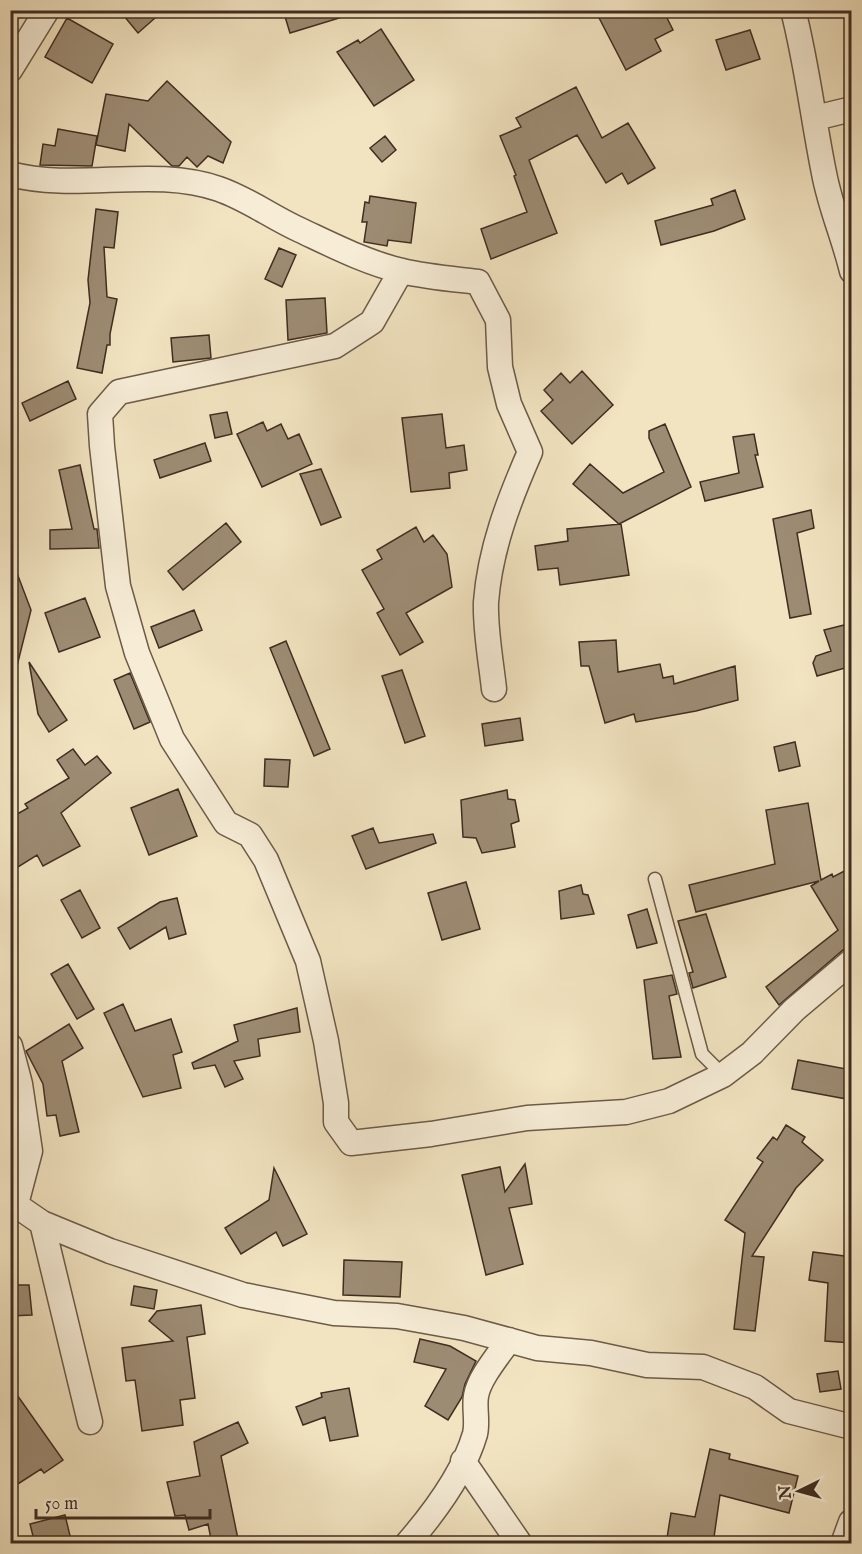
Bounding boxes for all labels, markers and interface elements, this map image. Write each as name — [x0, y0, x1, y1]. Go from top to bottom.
north arrow — [769, 1461, 829, 1521]
scale bar — [36, 1482, 210, 1520]
text: N — [775, 1484, 797, 1501]
text: 50 m — [45, 1493, 78, 1516]

